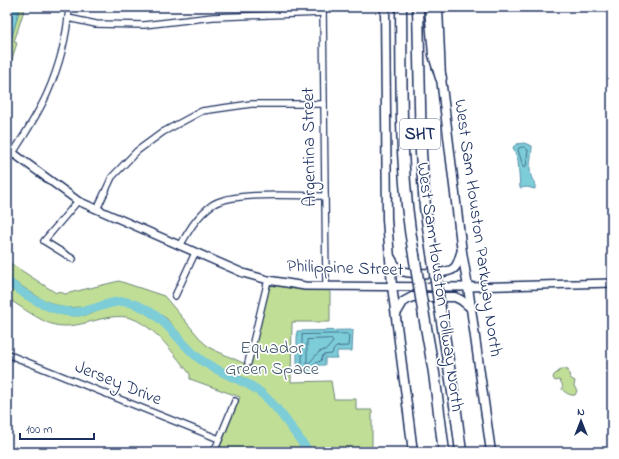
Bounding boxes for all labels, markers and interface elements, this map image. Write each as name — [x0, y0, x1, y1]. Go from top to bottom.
street label: Argentina Street — [296, 87, 325, 207]
street label: West Sam Houston Parkway North — [446, 98, 508, 358]
road number: SHT — [400, 119, 440, 149]
street label: West Sam Houston Tollway North — [409, 161, 469, 413]
street label: Philippine Street — [286, 254, 404, 284]
park label: Equador Green Space — [225, 336, 320, 383]
street label: Jersey Drive — [71, 355, 166, 414]
north arrow — [561, 401, 601, 441]
text: N — [577, 404, 585, 420]
scale bar — [20, 415, 94, 441]
text: 100 m — [26, 421, 53, 439]

